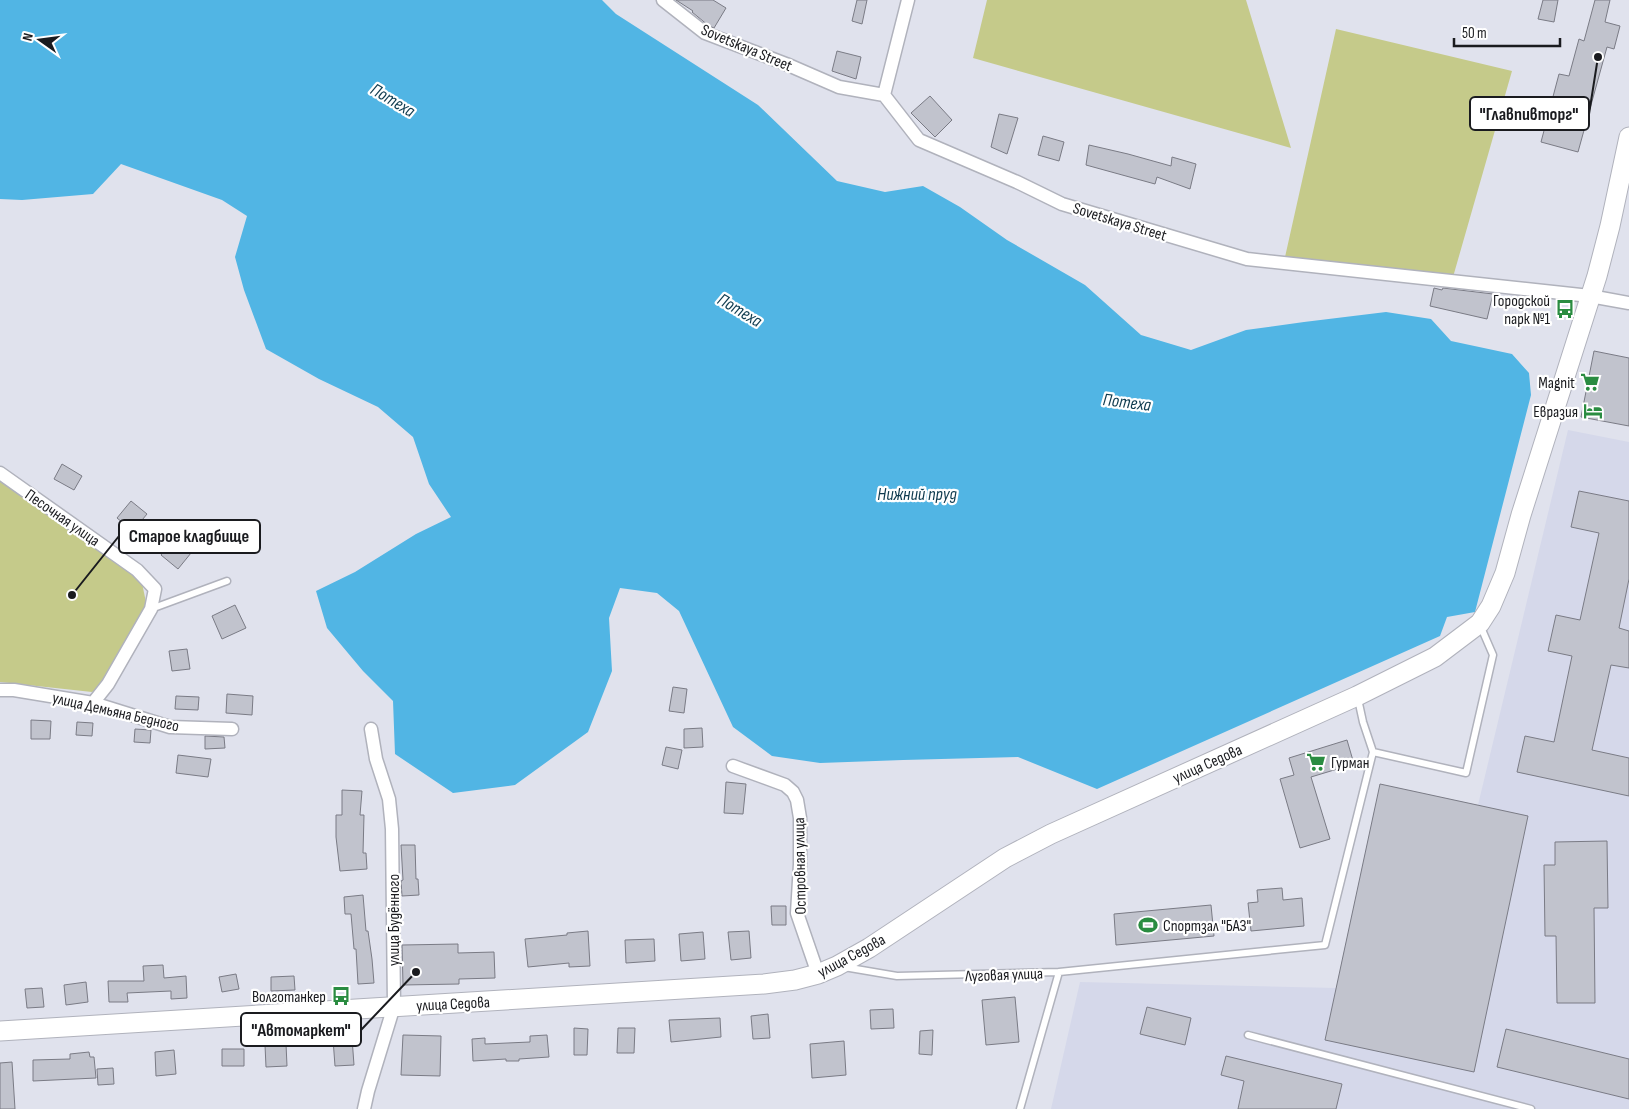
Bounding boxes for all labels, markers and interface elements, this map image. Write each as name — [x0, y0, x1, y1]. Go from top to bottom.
north arrow — [15, 15, 65, 65]
scale bar — [1454, 15, 1560, 47]
street label: Sovetskaya Street — [698, 21, 795, 76]
text: 50 m — [1462, 24, 1487, 43]
text: N — [19, 31, 37, 43]
water label: Потеха — [367, 79, 419, 122]
callout: "Главпивторг" — [1470, 97, 1589, 130]
text: "Главпивторг" — [1480, 104, 1578, 125]
street label: Sovetskaya Street — [1070, 199, 1169, 246]
water label: Потеха — [714, 289, 766, 332]
place label: Городской парк №1 — [1493, 292, 1550, 329]
bus stop icon: Городской парк №1 — [1554, 298, 1576, 320]
supermarket icon: Magnit — [1579, 371, 1601, 393]
place label: Magnit — [1538, 374, 1575, 393]
water label: Потеха — [1102, 389, 1153, 416]
hotel icon: Евразия — [1582, 400, 1604, 422]
place label: Евразия — [1533, 403, 1578, 422]
water label: Нижний пруд — [877, 484, 957, 505]
street label: Песочная улица — [21, 486, 103, 551]
callout: Старое кладбище — [119, 520, 260, 553]
text: Старое кладбище — [129, 526, 249, 547]
street label: улица Демьяна Бедного — [50, 689, 181, 736]
street label: улица Седова — [1170, 741, 1245, 788]
supermarket icon: Гурман — [1305, 751, 1327, 773]
place label: Гурман — [1331, 754, 1369, 773]
street label: Островная улица — [790, 817, 811, 915]
street label: улица Будённого — [385, 874, 404, 966]
sports icon: Спортзал "БАЗ" — [1137, 914, 1159, 936]
place label: Спортзал "БАЗ" — [1163, 917, 1251, 936]
street label: улица Седова — [815, 931, 889, 982]
street label: Луговая улица — [964, 965, 1043, 986]
bus stop icon: Волготанкер — [330, 985, 352, 1007]
place label: Волготанкер — [252, 988, 326, 1007]
street label: улица Седова — [416, 993, 490, 1016]
callout: "Автомаркет" — [241, 1013, 361, 1046]
text: "Автомаркет" — [251, 1020, 351, 1041]

